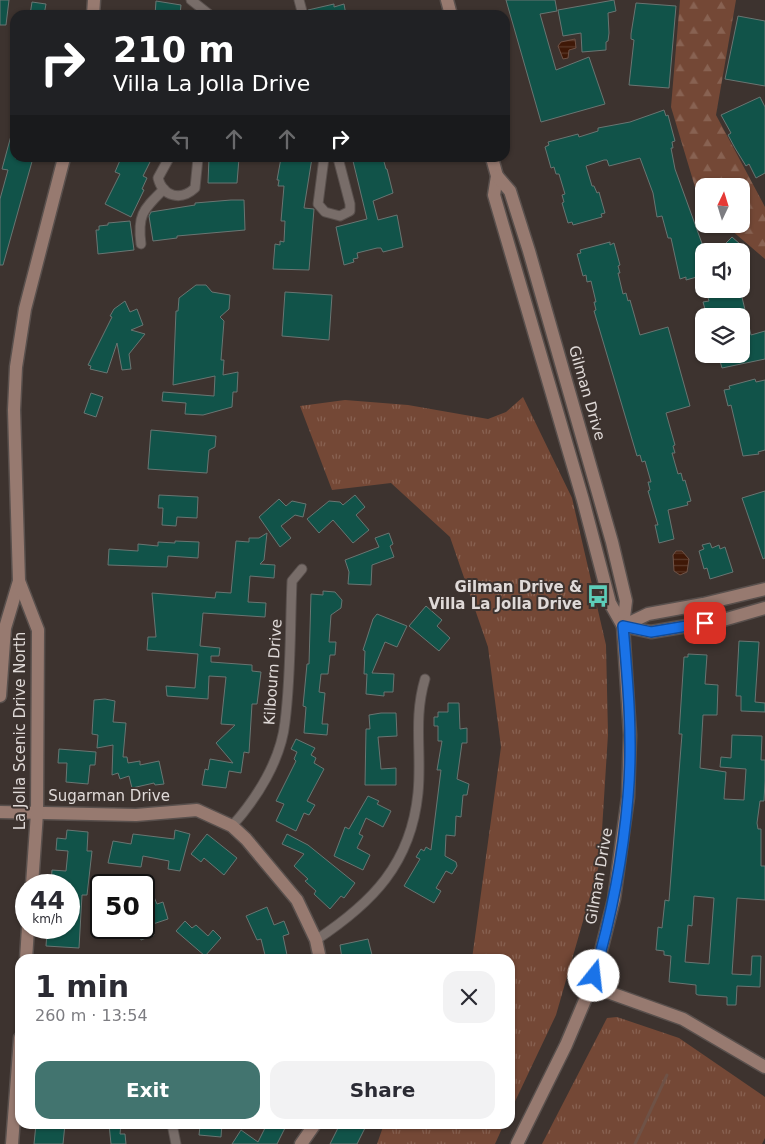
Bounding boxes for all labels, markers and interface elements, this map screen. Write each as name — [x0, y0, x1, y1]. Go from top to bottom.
icon: right — [30, 30, 95, 95]
text: 210 m — [113, 30, 235, 70]
text: Villa La Jolla Drive — [113, 71, 310, 96]
icon: left — [167, 125, 195, 153]
icon: ahead — [220, 125, 248, 153]
icon: ahead — [273, 125, 301, 153]
icon: right — [326, 125, 354, 153]
north arrow — [695, 178, 750, 232]
map controls — [695, 178, 750, 363]
button: sound — [695, 243, 750, 298]
button: layers — [695, 308, 750, 363]
street label: Gilman Drive — [565, 343, 609, 443]
place label: Gilman Drive & Villa La Jolla Drive — [429, 578, 582, 613]
bus stop icon: Gilman Drive & Villa La Jolla Drive — [585, 583, 611, 609]
pin — [684, 602, 726, 644]
icon: arrive — [691, 609, 719, 637]
street label: Kilbourn Drive — [260, 618, 286, 726]
street label: La Jolla Scenic Drive North — [11, 632, 29, 830]
street label: Sugarman Drive — [48, 787, 170, 805]
street label: Gilman Drive — [582, 826, 616, 926]
speed limit sign: 50 — [90, 874, 155, 939]
text: 44 — [30, 886, 65, 915]
text: km/h — [32, 912, 63, 926]
position arrow — [567, 949, 619, 1001]
text: 1 min — [35, 969, 129, 1004]
button: close — [443, 971, 495, 1023]
text: 260 m · 13:54 — [35, 1006, 148, 1025]
button: Exit — [35, 1061, 260, 1119]
button: Share — [270, 1061, 495, 1119]

